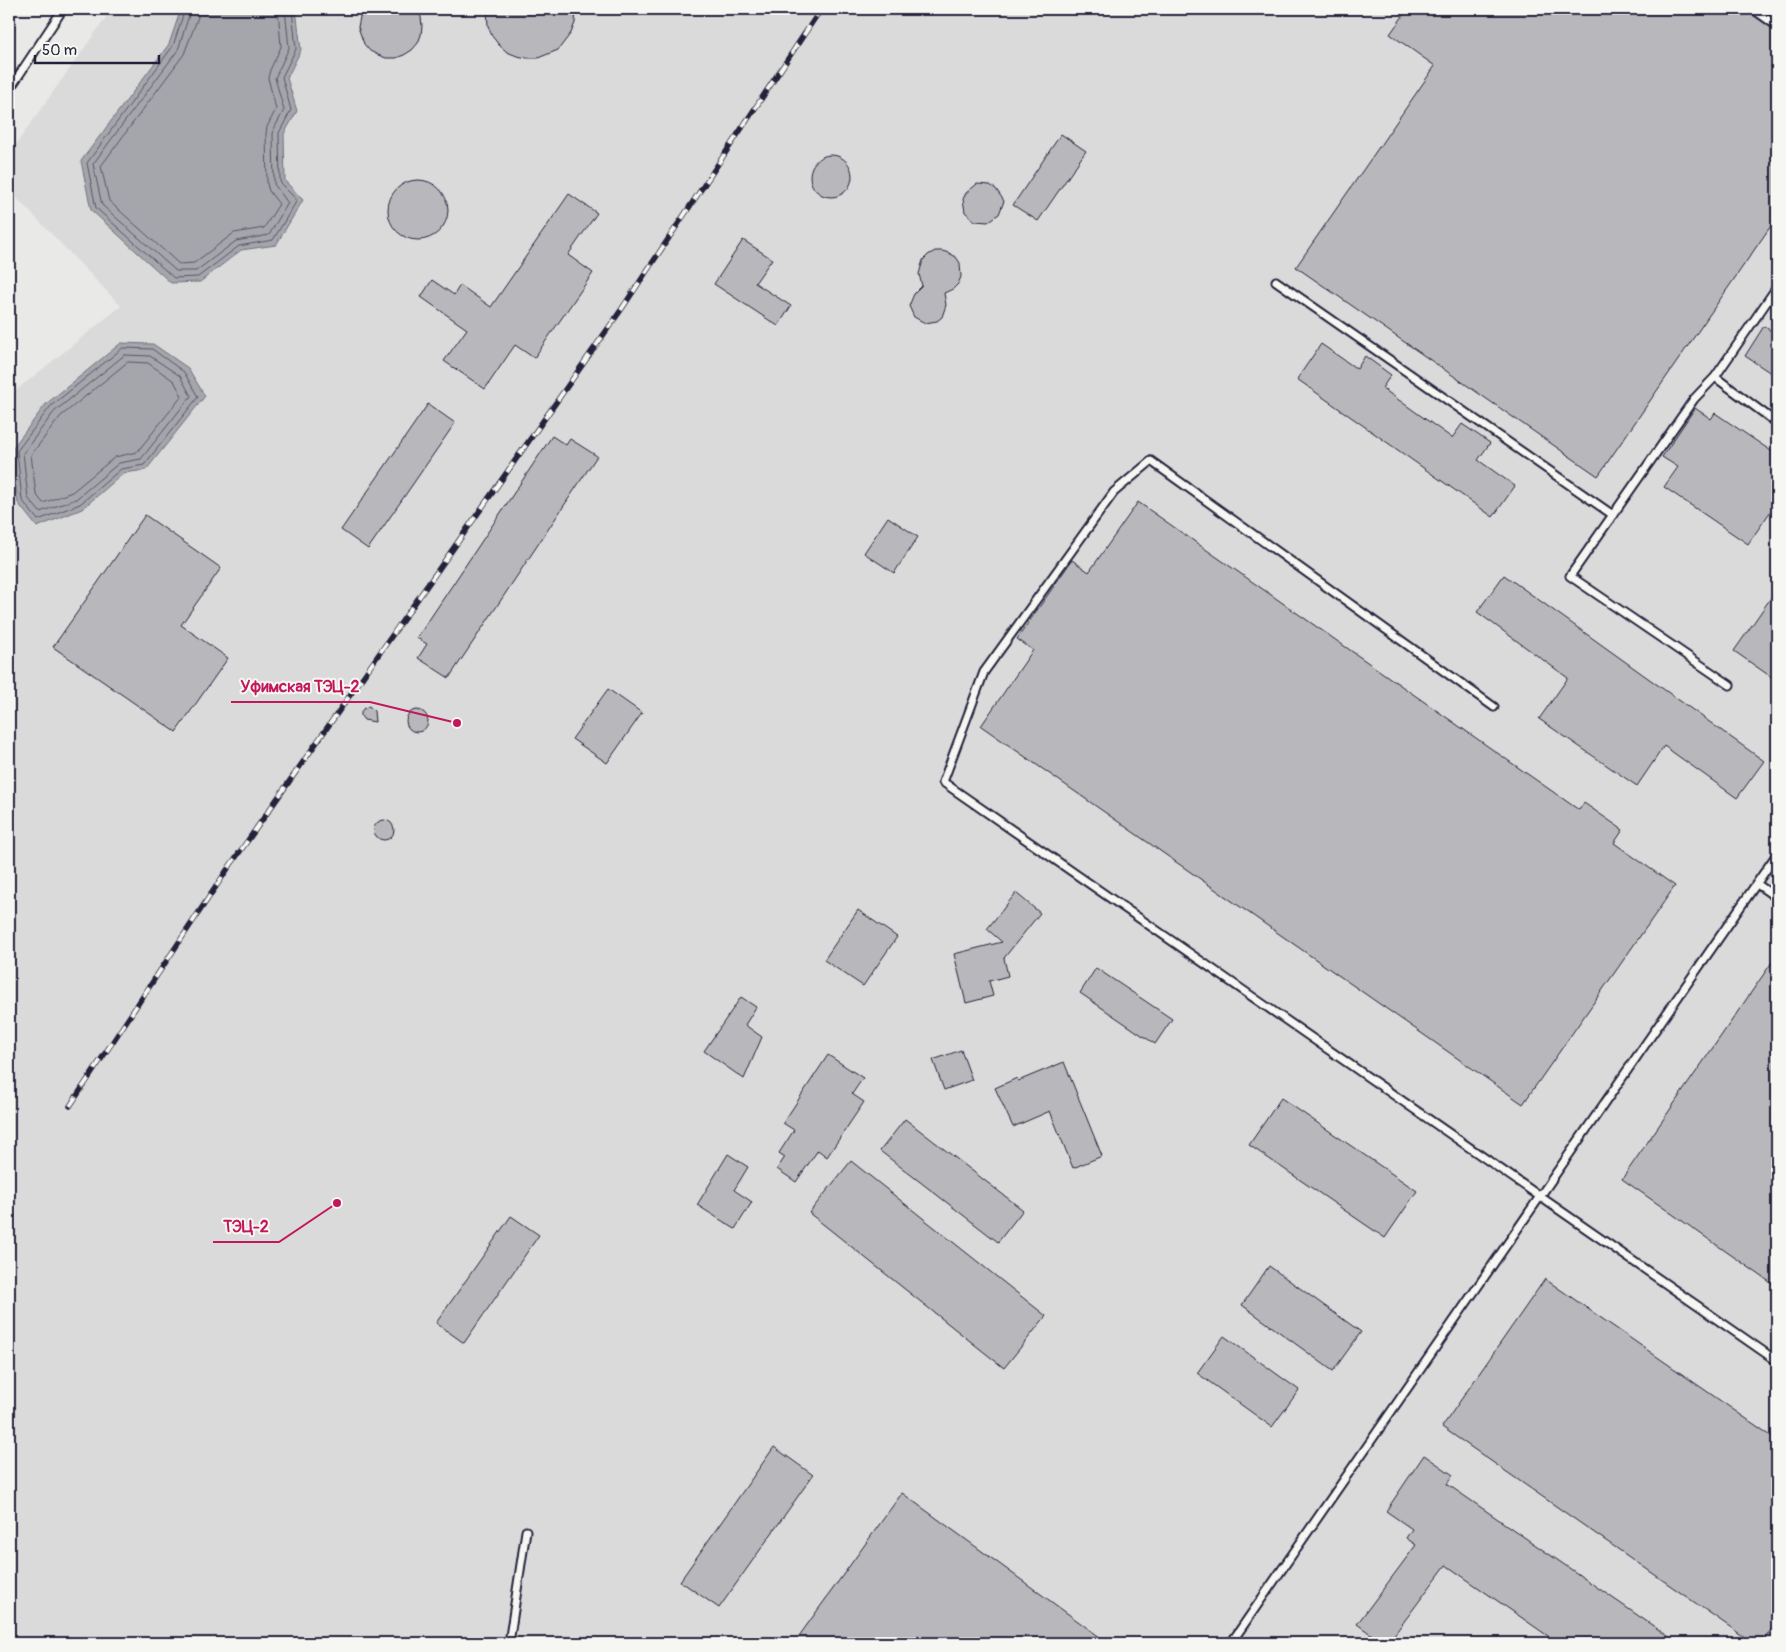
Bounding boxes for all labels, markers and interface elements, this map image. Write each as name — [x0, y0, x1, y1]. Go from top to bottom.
scale bar — [35, 32, 159, 64]
text: 50 m — [42, 41, 77, 60]
callout: Уфимская ТЭЦ-2 — [231, 671, 370, 702]
text: Уфимская ТЭЦ-2 — [241, 677, 360, 697]
callout: ТЭЦ-2 — [213, 1211, 279, 1242]
text: ТЭЦ-2 — [222, 1217, 269, 1237]

